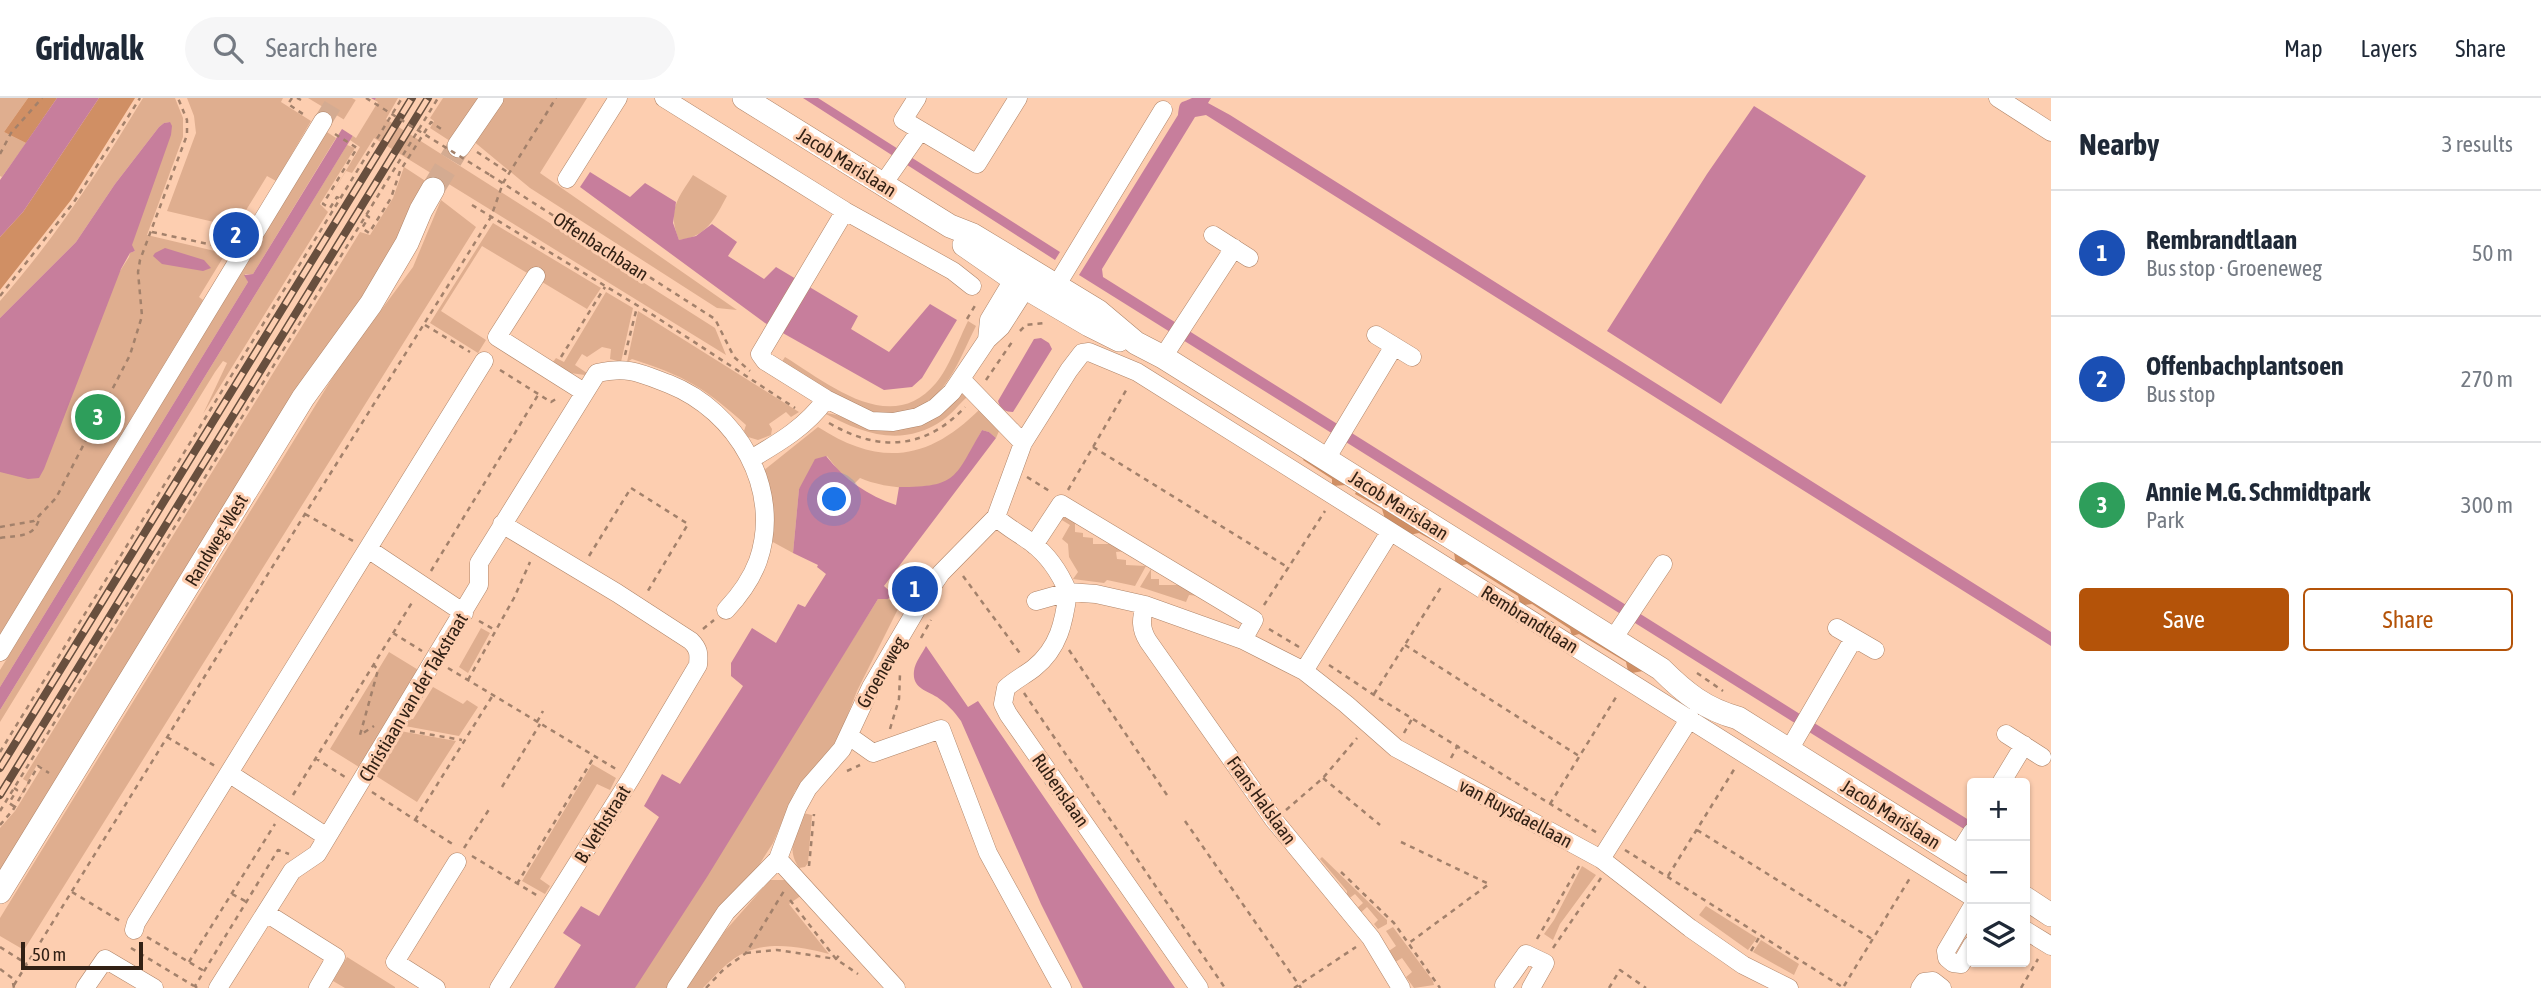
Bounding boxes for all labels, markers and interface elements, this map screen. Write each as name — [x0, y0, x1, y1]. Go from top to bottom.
search box — [185, 17, 675, 80]
text: Gridwalk — [35, 29, 143, 67]
icon: search — [209, 29, 247, 67]
text: Search here — [265, 33, 378, 63]
text: Map — [2284, 35, 2323, 62]
text: Layers — [2361, 35, 2417, 62]
text: Share — [2455, 35, 2506, 62]
street label: Jacob Marislaan — [793, 123, 901, 201]
text: Nearby — [2079, 127, 2159, 161]
text: 3 results — [2442, 131, 2513, 157]
street label: Offenbachbaan — [549, 207, 653, 285]
pin: 2 — [213, 209, 259, 261]
text: Rembrandtlaan — [2146, 225, 2297, 255]
text: 1 — [2097, 240, 2107, 266]
text: 50 m — [2472, 240, 2513, 266]
text: Bus stop · Groeneweg — [2146, 255, 2322, 281]
text: Offenbachplantsoen — [2146, 351, 2344, 381]
text: 2 — [2097, 366, 2107, 392]
text: 270 m — [2461, 366, 2513, 392]
text: Bus stop — [2146, 381, 2216, 407]
pin: 3 — [75, 391, 121, 443]
street label: Jacob Marislaan — [1345, 466, 1453, 544]
text: Annie M.G. Schmidtpark — [2146, 477, 2371, 507]
your location — [817, 482, 851, 516]
street label: Randweg-West — [180, 490, 252, 590]
text: 3 — [2097, 492, 2107, 518]
text: 300 m — [2461, 492, 2513, 518]
text: Park — [2146, 507, 2184, 533]
pin: 1 — [892, 563, 938, 615]
street label: Rembrandtlaan — [1477, 580, 1583, 658]
button: Save — [2079, 588, 2289, 651]
button: Share — [2303, 588, 2513, 651]
street label: Christiaan van der Takstraat — [354, 609, 472, 785]
street label: Groeneweg — [852, 632, 911, 712]
street label: Rubenslaan — [1028, 749, 1094, 831]
street label: Frans Halslaan — [1223, 752, 1301, 848]
street label: van Ruysdaellaan — [1456, 774, 1576, 852]
street label: Jacob Marislaan — [1837, 775, 1945, 853]
map controls — [1967, 778, 2030, 967]
button: + — [1967, 778, 2030, 841]
street label: B. Vethstraat — [569, 781, 635, 867]
button: − — [1967, 841, 2030, 904]
button: layers — [1967, 904, 2030, 967]
scale bar — [21, 939, 144, 971]
text: 50 m — [32, 943, 66, 965]

